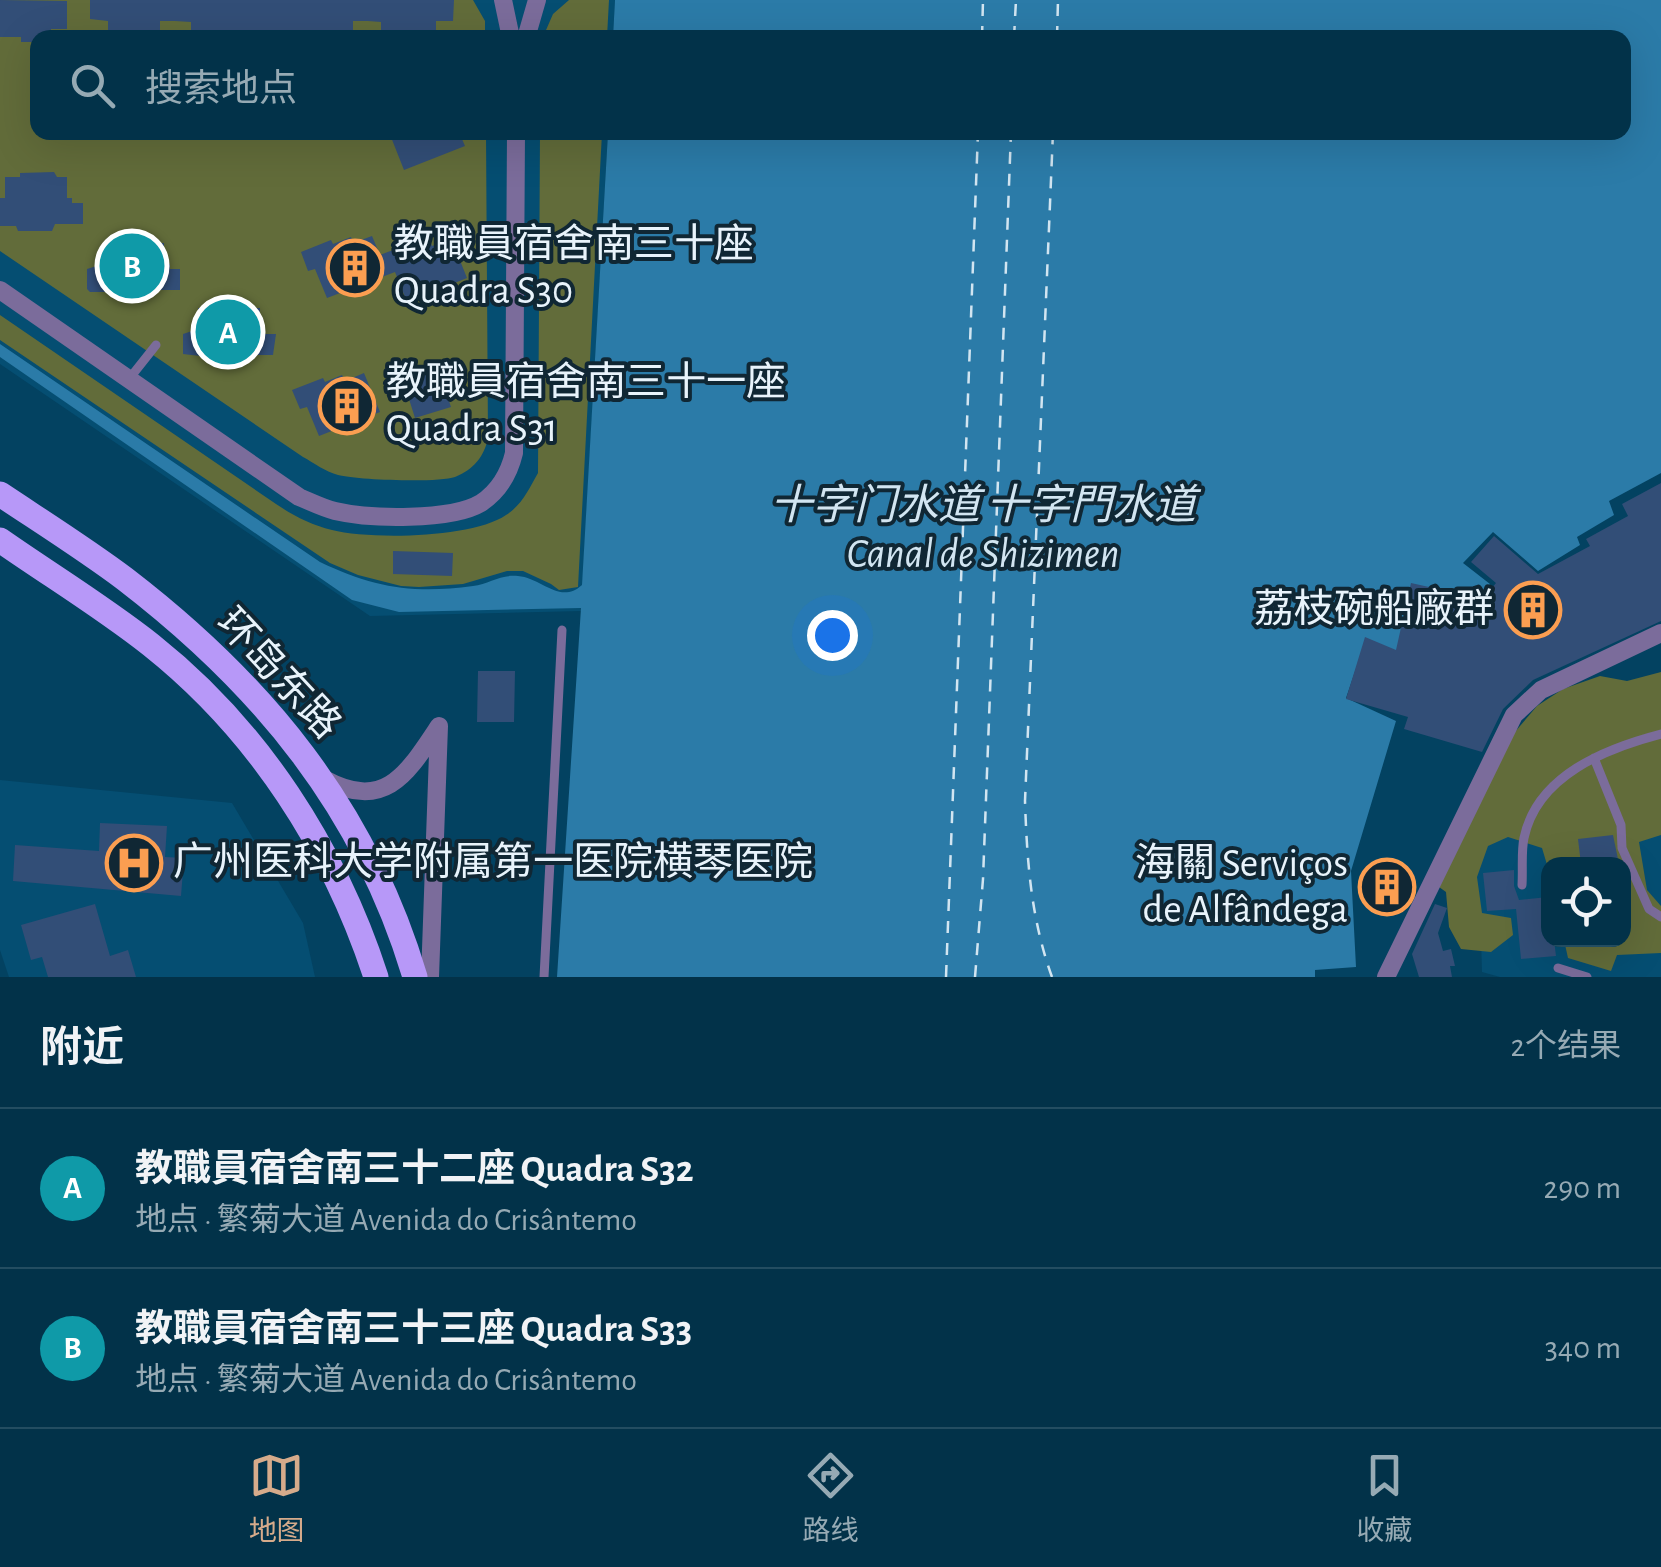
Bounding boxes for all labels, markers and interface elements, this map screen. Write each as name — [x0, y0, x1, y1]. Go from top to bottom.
search box — [30, 30, 1631, 140]
icon: search — [65, 58, 120, 113]
text: 搜索地点 — [145, 71, 297, 109]
place label: 教職員宿舍南三十座 Quadra S30 — [394, 223, 754, 311]
pin: B — [100, 228, 164, 304]
building icon: 教職員宿舍南三十座 Quadra S30 — [325, 238, 385, 298]
pin: A — [196, 294, 260, 370]
place label: 教職員宿舍南三十一座 Quadra S31 — [386, 361, 786, 449]
building icon: 教職員宿舍南三十一座 Quadra S31 — [317, 376, 377, 436]
water label: 十字门水道 十字門水道 Canal de Shizimen — [770, 483, 1202, 575]
building icon: 荔枝碗船廠群 — [1503, 580, 1563, 640]
place label: 荔枝碗船廠群 — [1254, 587, 1494, 630]
street label: 环岛东路 — [209, 600, 349, 746]
your location — [807, 610, 858, 661]
hospital icon: 广州医科大学附属第一医院横琴医院 — [104, 833, 164, 893]
place label: 广州医科大学附属第一医院横琴医院 — [173, 841, 813, 883]
place label: 海關 Serviços de Alfândega — [1135, 842, 1348, 930]
building icon: 海關 Serviços de Alfândega — [1357, 857, 1417, 917]
map controls — [1541, 857, 1631, 947]
button: locate — [1541, 857, 1631, 947]
text: 附近 — [40, 1027, 124, 1069]
text: 2个结果 — [1510, 1030, 1621, 1062]
text: 教職員宿舍南三十二座 Quadra S32 — [135, 1151, 694, 1189]
text: A — [63, 1172, 82, 1204]
text: 290 m — [1544, 1172, 1621, 1204]
text: 地点 · 繁菊大道 Avenida do Crisântemo — [135, 1204, 637, 1236]
text: 教職員宿舍南三十三座 Quadra S33 — [135, 1311, 692, 1349]
text: B — [63, 1332, 82, 1364]
text: 340 m — [1545, 1332, 1621, 1364]
text: 地点 · 繁菊大道 Avenida do Crisântemo — [135, 1364, 637, 1396]
tab: 地图 — [249, 1448, 305, 1549]
tab: 路线 — [802, 1448, 858, 1549]
tab: 收藏 — [1356, 1448, 1412, 1549]

